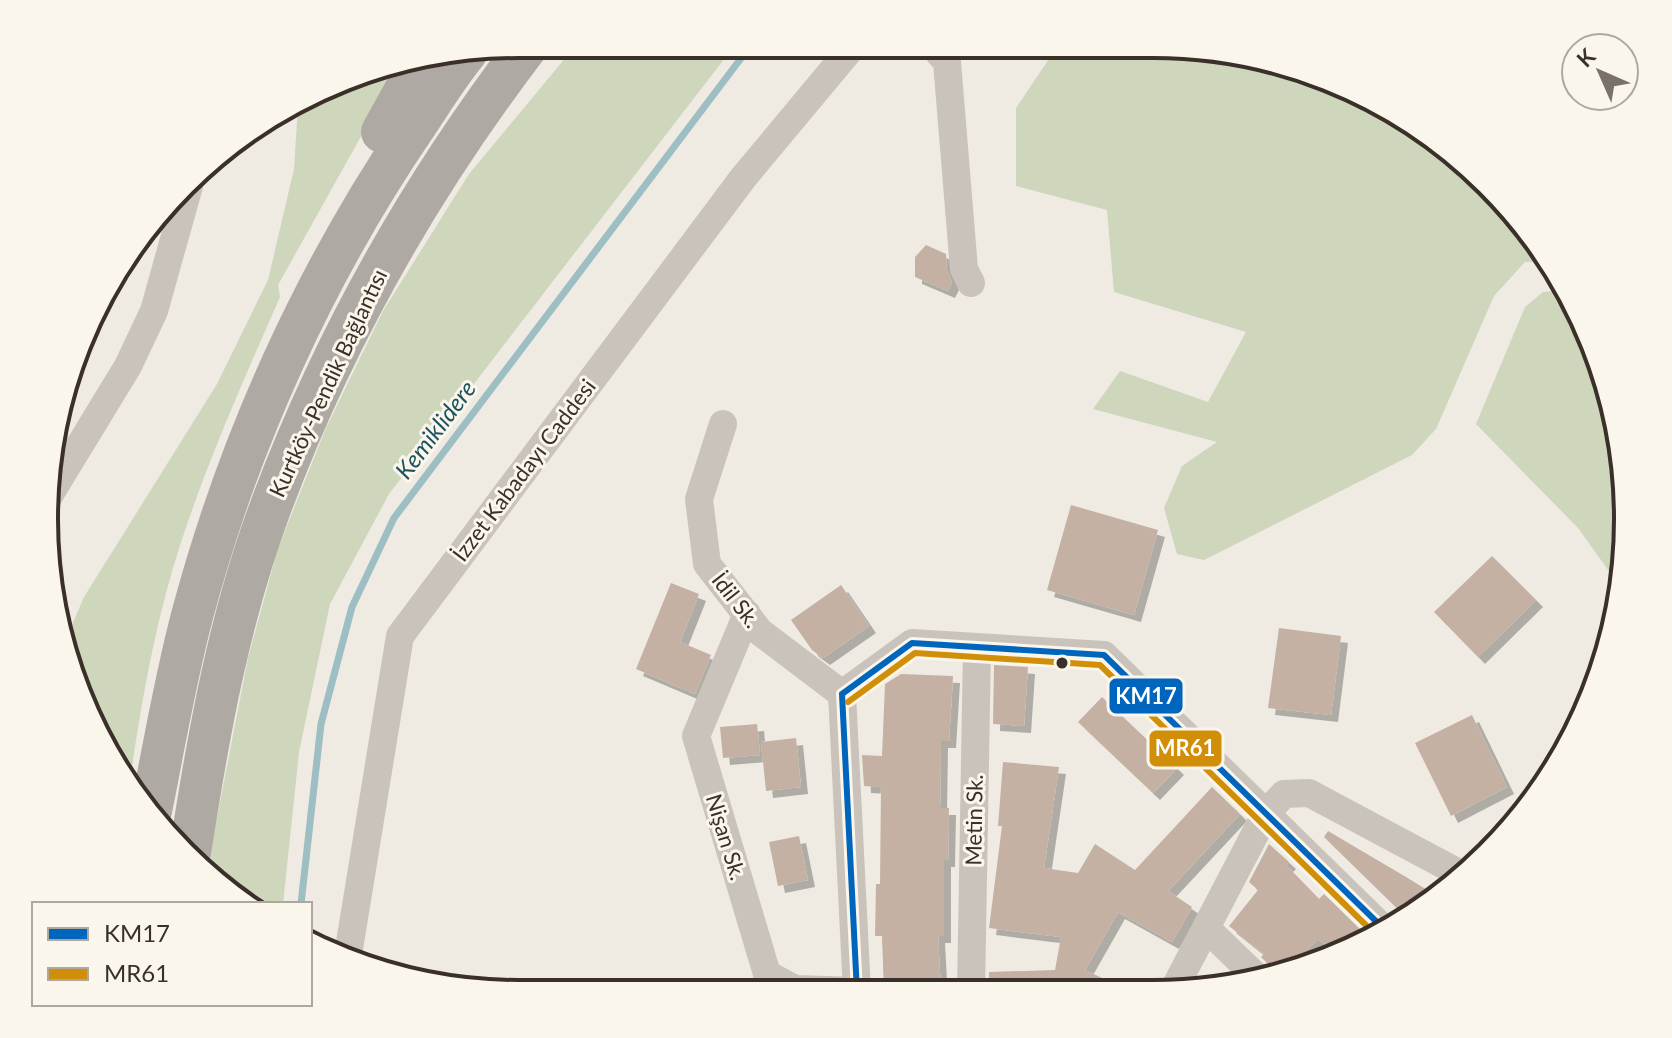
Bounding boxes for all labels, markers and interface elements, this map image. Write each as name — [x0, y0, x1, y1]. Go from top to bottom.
north arrow — [1560, 32, 1640, 112]
text: K — [1571, 42, 1601, 72]
street label: Kurtköy-Pendik Bağlantısı — [263, 265, 392, 501]
street label: İzzet Kabadayı Caddesi — [446, 373, 601, 566]
water label: Kemiklidere — [388, 374, 481, 484]
street label: İdil Sk. — [707, 567, 766, 633]
unlabelled marker — [1054, 655, 1070, 671]
line badge: KM17 — [1108, 677, 1184, 715]
text: KM17 — [1115, 682, 1177, 709]
line badge: MR61 — [1148, 729, 1223, 768]
text: MR61 — [1155, 734, 1215, 761]
street label: Metin Sk. — [959, 774, 988, 866]
street label: Nişan Sk. — [701, 791, 752, 883]
legend — [32, 902, 312, 1006]
text: KM17 — [104, 918, 170, 947]
text: MR61 — [104, 958, 169, 987]

